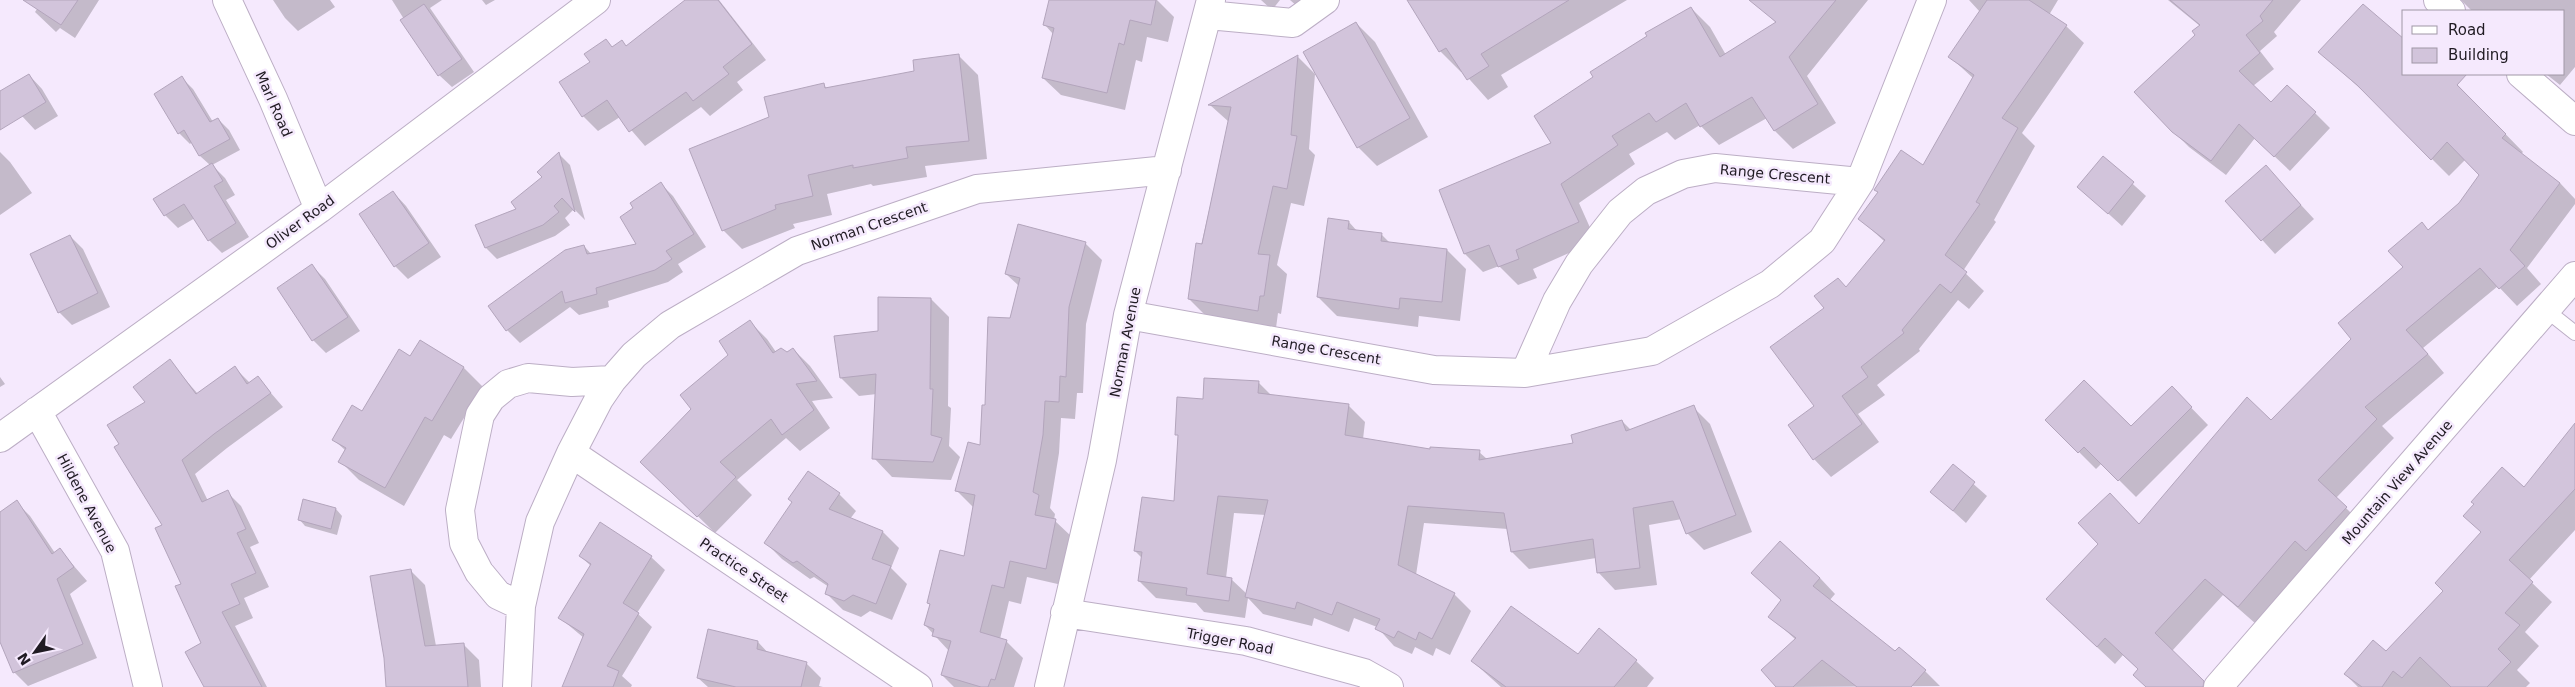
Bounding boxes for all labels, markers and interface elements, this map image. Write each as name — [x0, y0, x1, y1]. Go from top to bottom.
legend — [2402, 10, 2565, 75]
text: Road — [2448, 21, 2486, 39]
text: Building — [2448, 46, 2509, 64]
street label: Marl Road — [252, 69, 296, 139]
street label: Range Crescent — [1719, 161, 1831, 187]
street label: Oliver Road — [263, 192, 337, 252]
street label: Norman Crescent — [809, 198, 930, 253]
street label: Norman Avenue — [1106, 285, 1144, 399]
street label: Range Crescent — [1270, 333, 1382, 368]
street label: Mountain View Avenue — [2339, 417, 2455, 547]
street label: Hildene Avenue — [54, 451, 120, 555]
street label: Practice Street — [697, 535, 792, 606]
street label: Trigger Road — [1184, 625, 1275, 657]
north arrow — [10, 627, 60, 677]
text: N — [14, 650, 34, 668]

